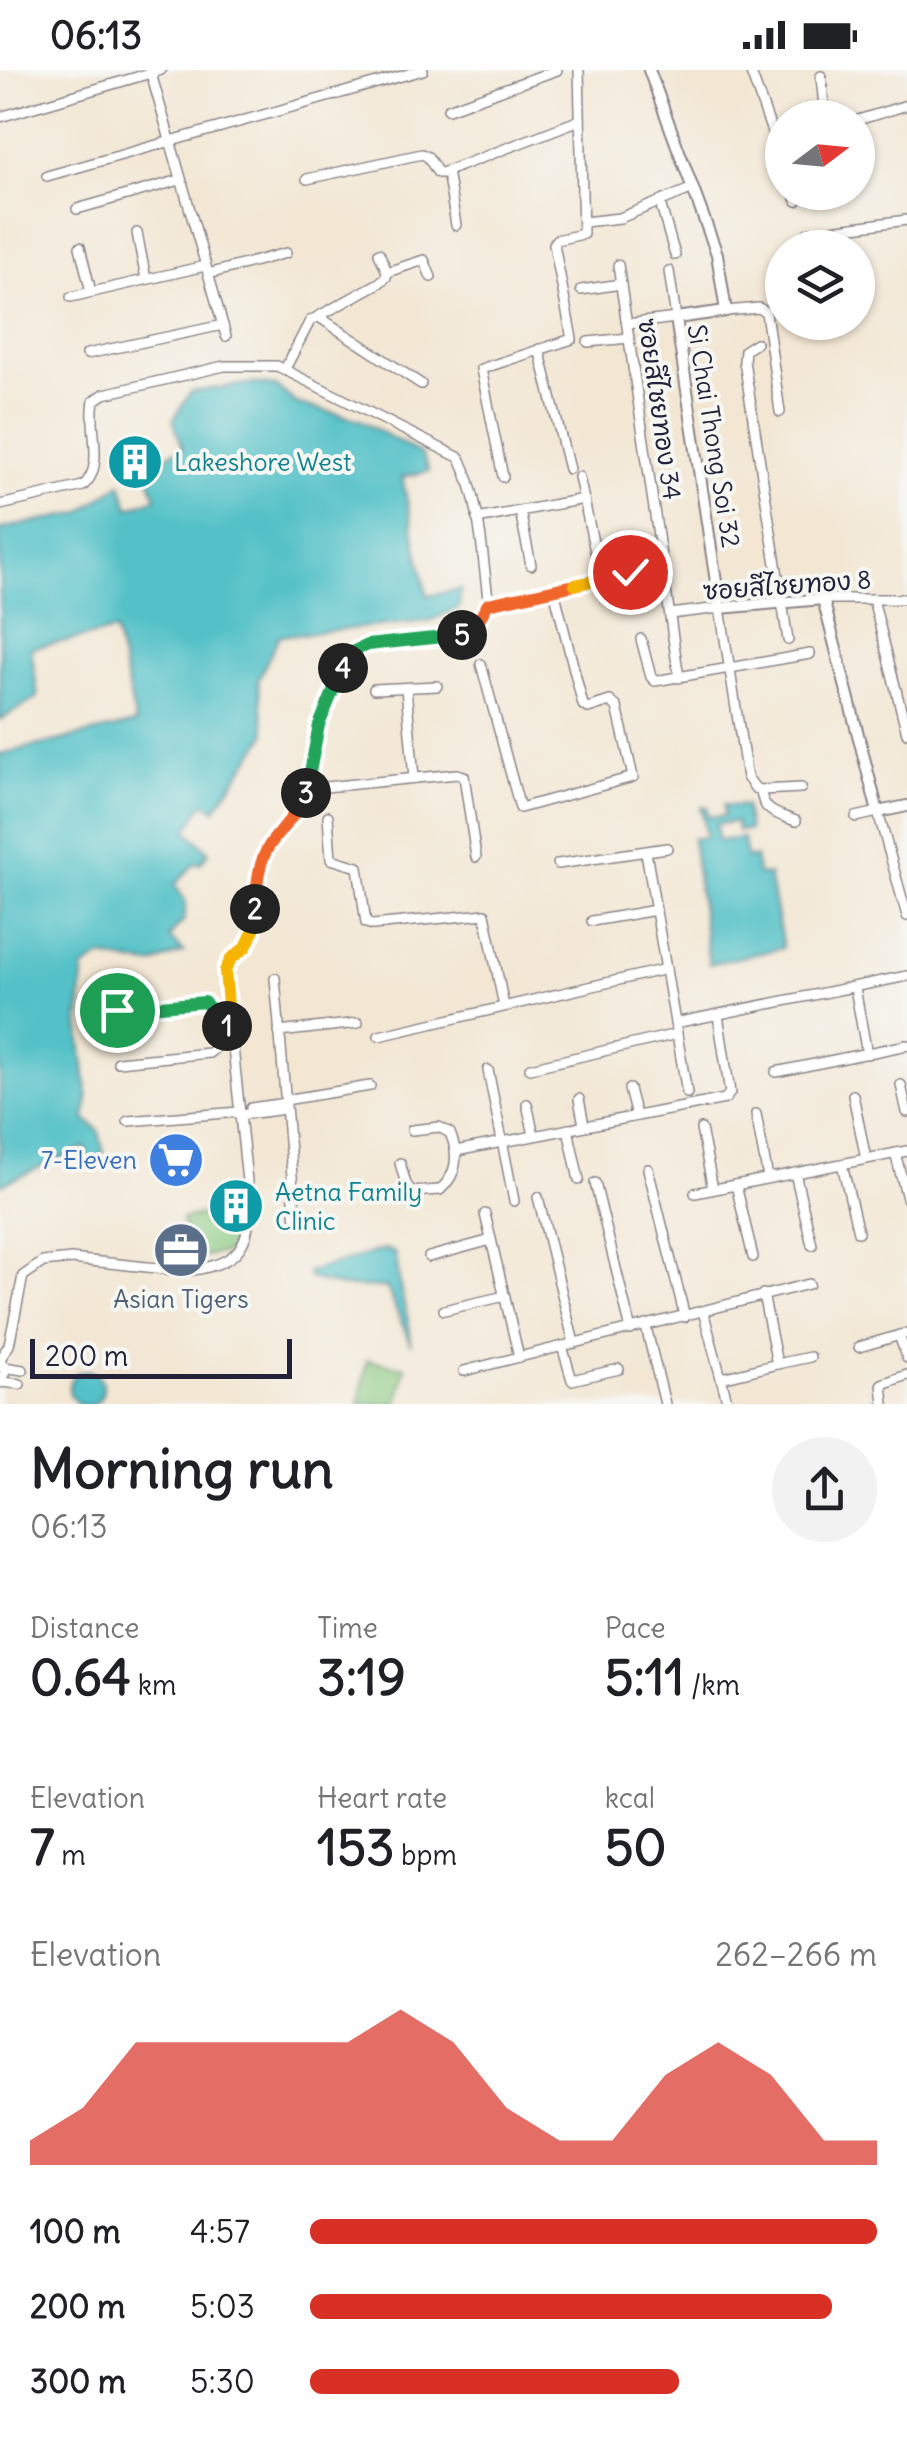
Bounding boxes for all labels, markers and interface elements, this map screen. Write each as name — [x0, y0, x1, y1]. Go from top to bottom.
text: 06:13 — [50, 12, 142, 59]
north arrow — [765, 100, 875, 210]
map controls — [765, 100, 875, 340]
button: layers — [765, 230, 875, 340]
street label: ซอยสีไชยทอง 34 — [631, 316, 689, 502]
street label: Si Chai Thong Soi 32 — [681, 322, 747, 550]
building icon: Lakeshore West — [105, 432, 165, 492]
place label: Lakeshore West — [174, 446, 352, 478]
pin — [588, 530, 673, 615]
icon: check — [603, 545, 658, 600]
street label: ซอยสีไชยทอง 8 — [702, 563, 872, 607]
pin: 5 — [437, 610, 487, 660]
text: 5 — [454, 617, 470, 653]
pin: 4 — [318, 643, 368, 693]
text: 4 — [335, 650, 351, 686]
pin: 3 — [281, 768, 331, 818]
text: 3 — [298, 775, 314, 811]
pin: 2 — [230, 884, 280, 934]
text: 2 — [247, 891, 263, 927]
pin — [75, 968, 160, 1053]
icon: arrive — [90, 983, 145, 1038]
pin: 1 — [202, 1001, 252, 1051]
text: 1 — [221, 1008, 233, 1044]
supermarket icon: 7-Eleven — [146, 1130, 206, 1190]
place label: 7-Eleven — [41, 1144, 137, 1176]
building icon: Aetna Family Clinic — [206, 1176, 266, 1236]
place label: Aetna Family Clinic — [275, 1176, 422, 1237]
office icon: Asian Tigers — [151, 1220, 211, 1280]
place label: Asian Tigers — [113, 1283, 249, 1315]
scale bar — [30, 1334, 292, 1378]
text: 200 m — [45, 1338, 128, 1374]
text: Morning run — [30, 1434, 334, 1503]
button: share — [772, 1437, 877, 1542]
text: 06:13 — [30, 1506, 108, 1547]
text: Distance — [30, 1610, 139, 1646]
text: Time — [317, 1610, 378, 1646]
text: Pace — [605, 1610, 666, 1646]
text: 0.64 — [30, 1646, 131, 1709]
text: 3:19 — [317, 1646, 406, 1709]
text: 5:11 — [605, 1646, 684, 1709]
text: km — [131, 1667, 177, 1703]
text: /km — [684, 1667, 740, 1703]
text: Elevation — [30, 1780, 145, 1816]
text: Heart rate — [317, 1780, 447, 1816]
text: kcal — [605, 1780, 655, 1816]
text: 7 — [30, 1816, 55, 1879]
text: 153 — [317, 1816, 394, 1879]
text: 50 — [605, 1816, 666, 1879]
text: m — [55, 1837, 86, 1873]
text: bpm — [394, 1837, 457, 1873]
text: Elevation — [30, 1934, 161, 1975]
text: 262–266 m — [715, 1934, 877, 1975]
text: 100 m — [30, 2211, 121, 2252]
text: 4:57 — [190, 2211, 250, 2252]
text: 200 m — [30, 2286, 125, 2327]
text: 5:03 — [190, 2286, 255, 2327]
text: 300 m — [30, 2361, 126, 2402]
text: 5:30 — [190, 2361, 255, 2402]

